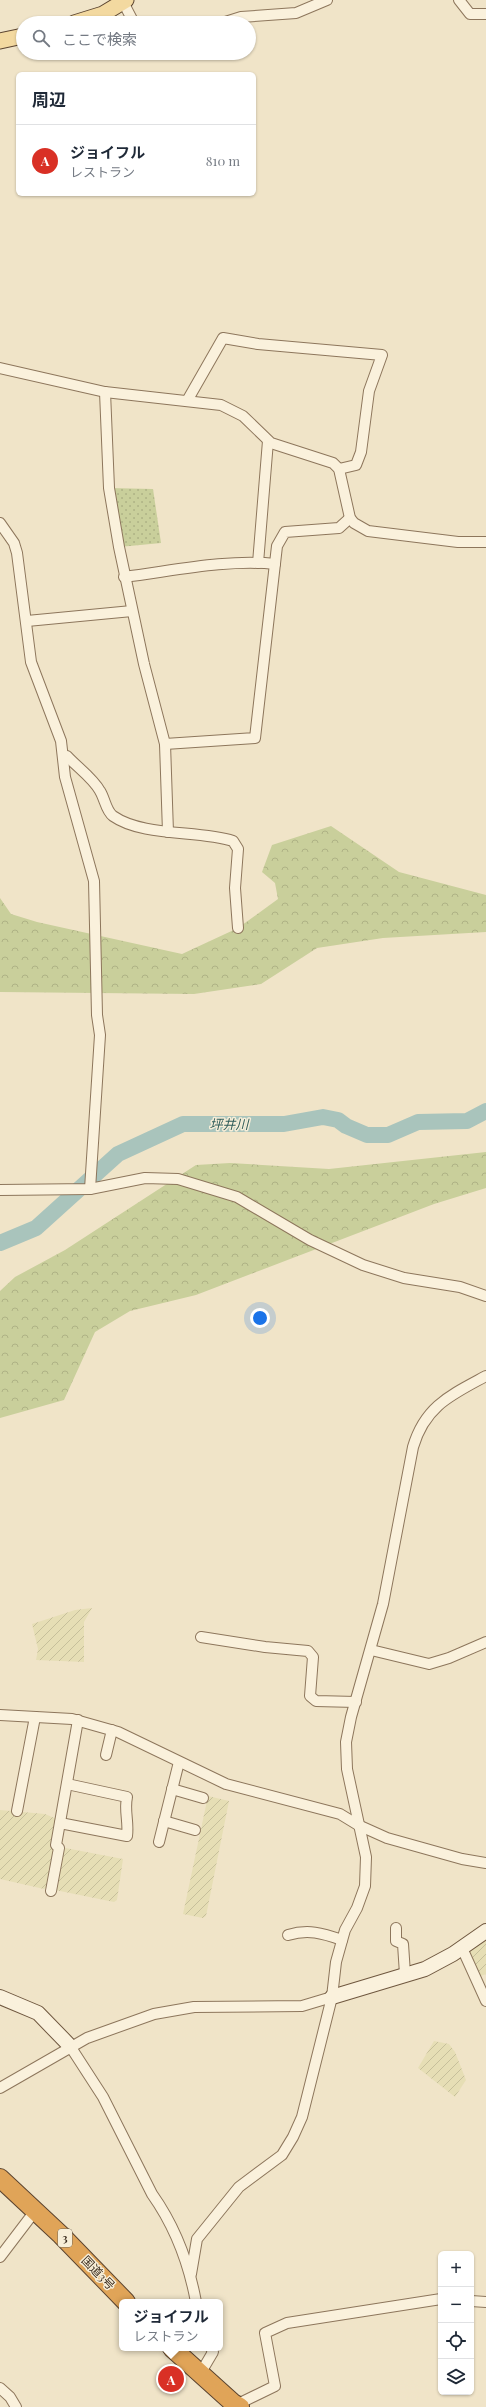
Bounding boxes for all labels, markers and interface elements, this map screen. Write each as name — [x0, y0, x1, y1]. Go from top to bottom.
search box — [16, 16, 256, 60]
icon: search — [30, 27, 52, 49]
text: ここで検索 — [62, 29, 137, 49]
text: 周辺 — [32, 88, 66, 110]
text: ジョイフル — [70, 142, 145, 162]
text: A — [41, 152, 49, 169]
text: 810 m — [206, 152, 240, 169]
text: レストラン — [70, 163, 135, 180]
water label: 坪井川 — [209, 1115, 250, 1132]
your location — [250, 1308, 270, 1328]
road number: 3 — [58, 2229, 72, 2247]
map controls — [438, 2251, 474, 2395]
button: + — [438, 2251, 474, 2287]
street label: 国道3号 — [79, 2252, 119, 2293]
button: − — [438, 2287, 474, 2323]
popup — [119, 2299, 223, 2351]
text: ジョイフル — [133, 2306, 209, 2326]
button: locate — [438, 2323, 474, 2359]
text: レストラン — [133, 2327, 199, 2344]
button: layers — [438, 2359, 474, 2395]
pin: A — [158, 2364, 184, 2394]

